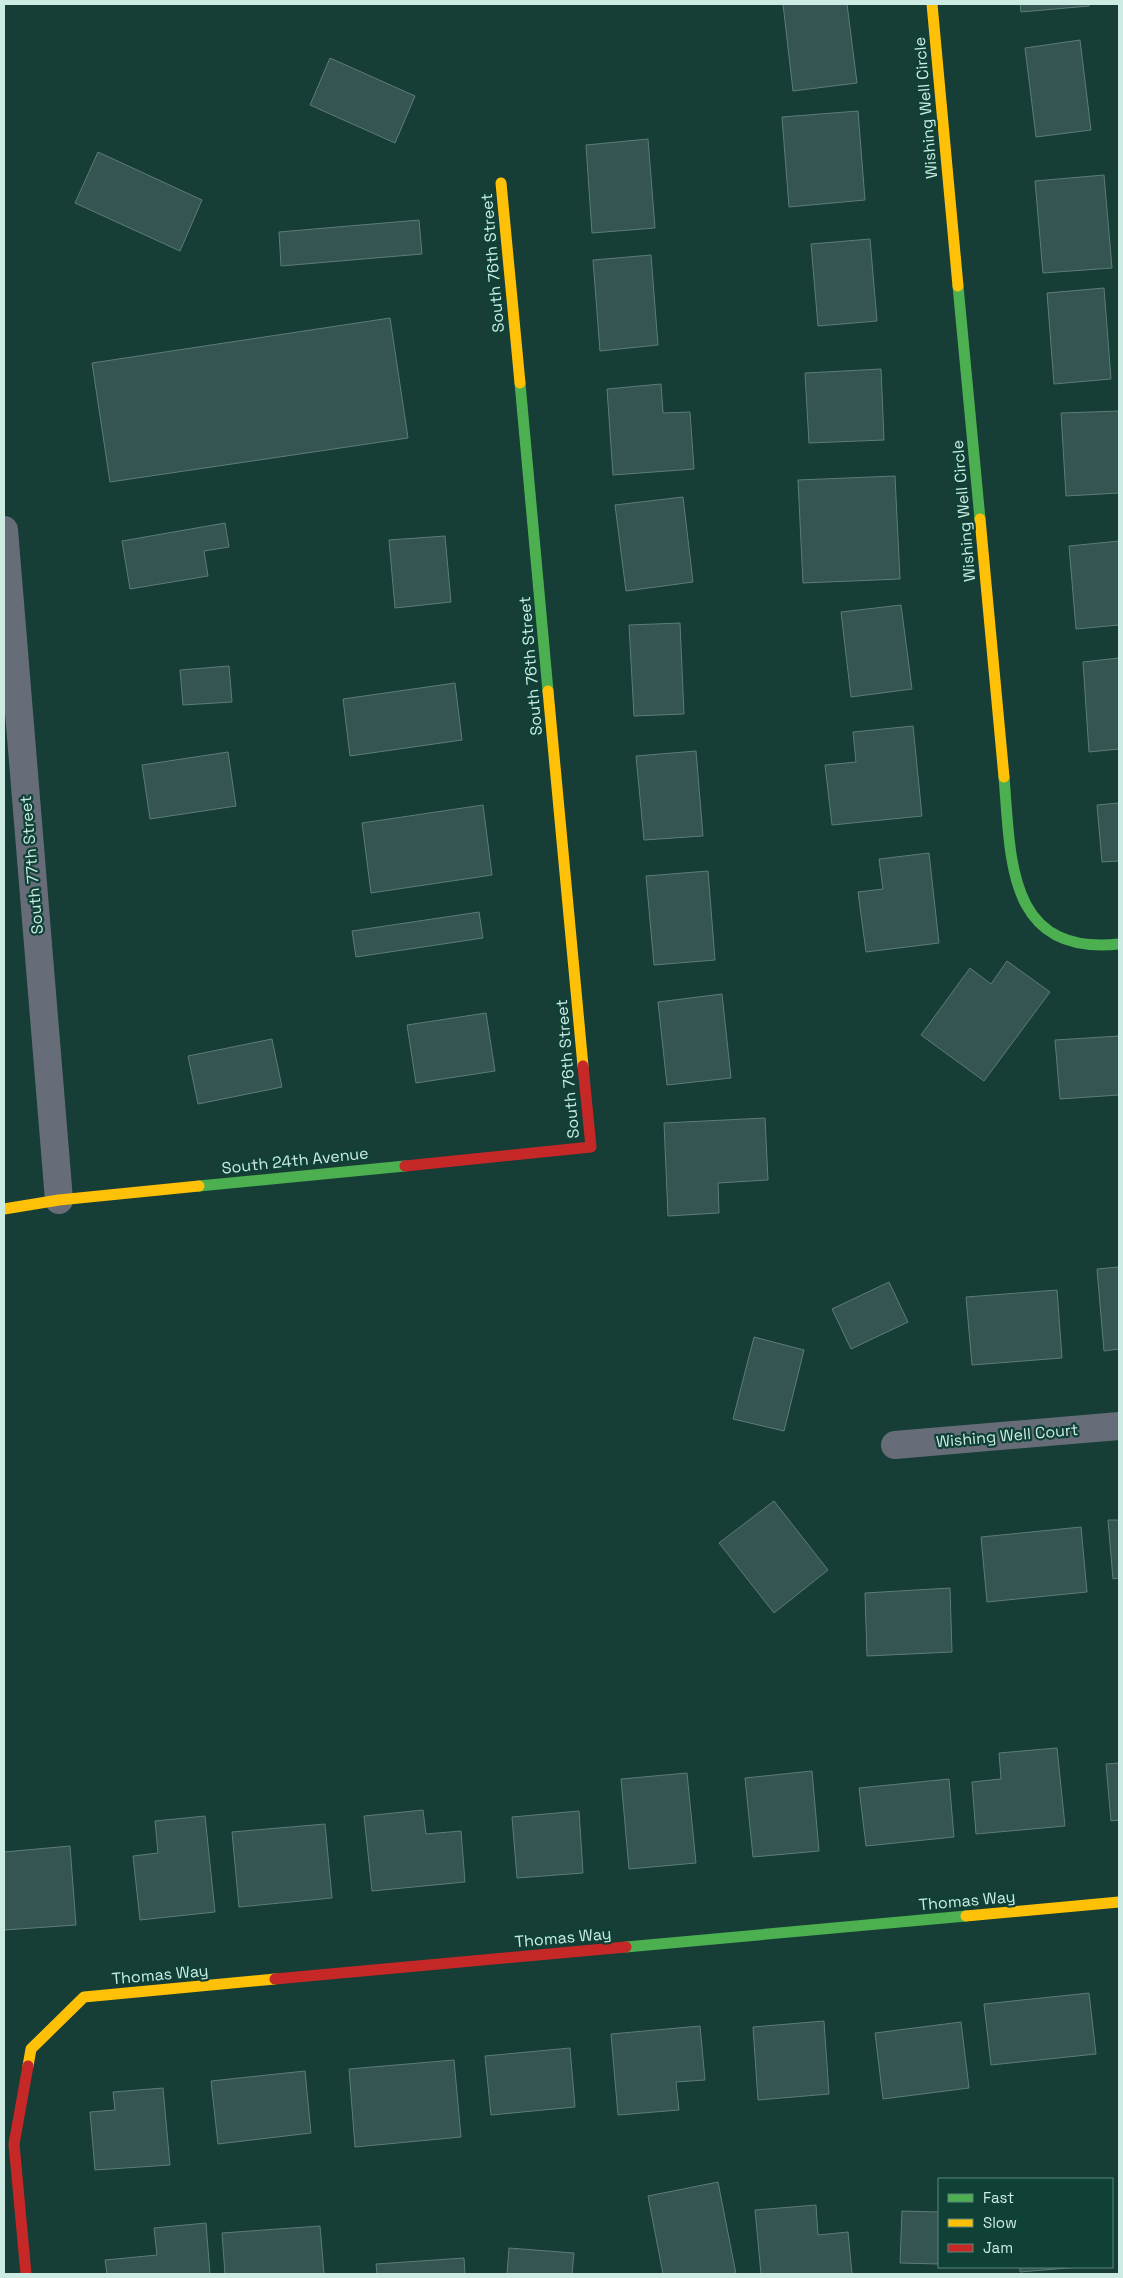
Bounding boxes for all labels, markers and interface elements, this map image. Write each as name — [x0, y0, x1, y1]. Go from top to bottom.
street label: Wishing Well Circle — [909, 36, 942, 180]
street label: South 76th Street — [476, 192, 509, 333]
street label: Wishing Well Circle — [947, 439, 980, 583]
street label: South 76th Street — [514, 595, 547, 736]
street label: South 77th Street — [15, 795, 48, 935]
street label: South 76th Street — [551, 998, 584, 1139]
street label: South 24th Avenue — [221, 1142, 370, 1179]
street label: Wishing Well Court — [935, 1419, 1079, 1452]
street label: Thomas Way — [918, 1886, 1016, 1915]
street label: Thomas Way — [514, 1923, 612, 1952]
street label: Thomas Way — [111, 1960, 209, 1989]
legend — [938, 2178, 1113, 2268]
text: Fast — [983, 2188, 1014, 2207]
text: Slow — [983, 2213, 1017, 2232]
text: Jam — [983, 2238, 1013, 2257]

